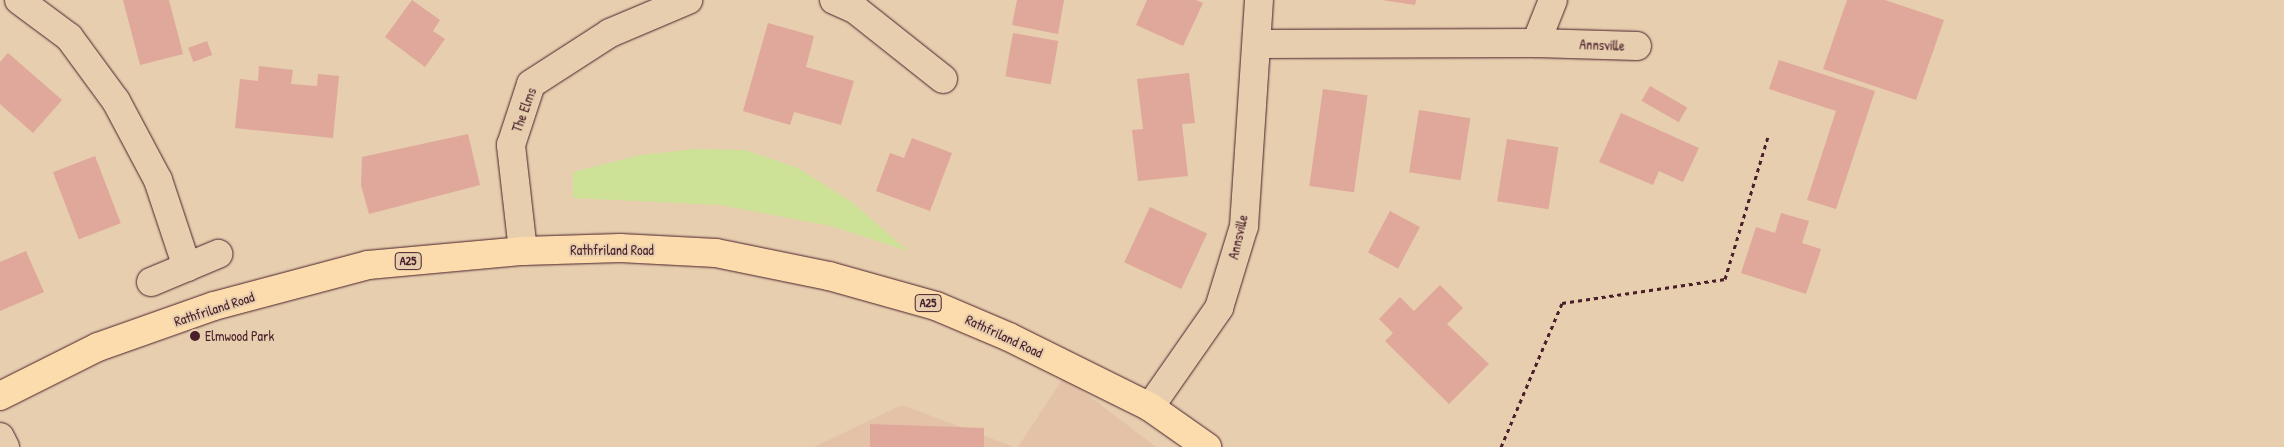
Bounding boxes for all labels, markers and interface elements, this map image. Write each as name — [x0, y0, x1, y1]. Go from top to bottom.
street label: Annsville — [1579, 36, 1625, 54]
street label: The Elms — [508, 85, 540, 135]
street label: Annsville — [1225, 213, 1251, 261]
street label: Rathfriland Road — [570, 242, 654, 258]
road number: A25 — [394, 252, 422, 270]
street label: Rathfriland Road — [172, 288, 256, 330]
road number: A25 — [914, 294, 942, 312]
street label: Rathfriland Road — [963, 311, 1045, 361]
place label: Elmwood Park — [205, 328, 274, 344]
marker: Elmwood Park — [189, 330, 201, 342]

